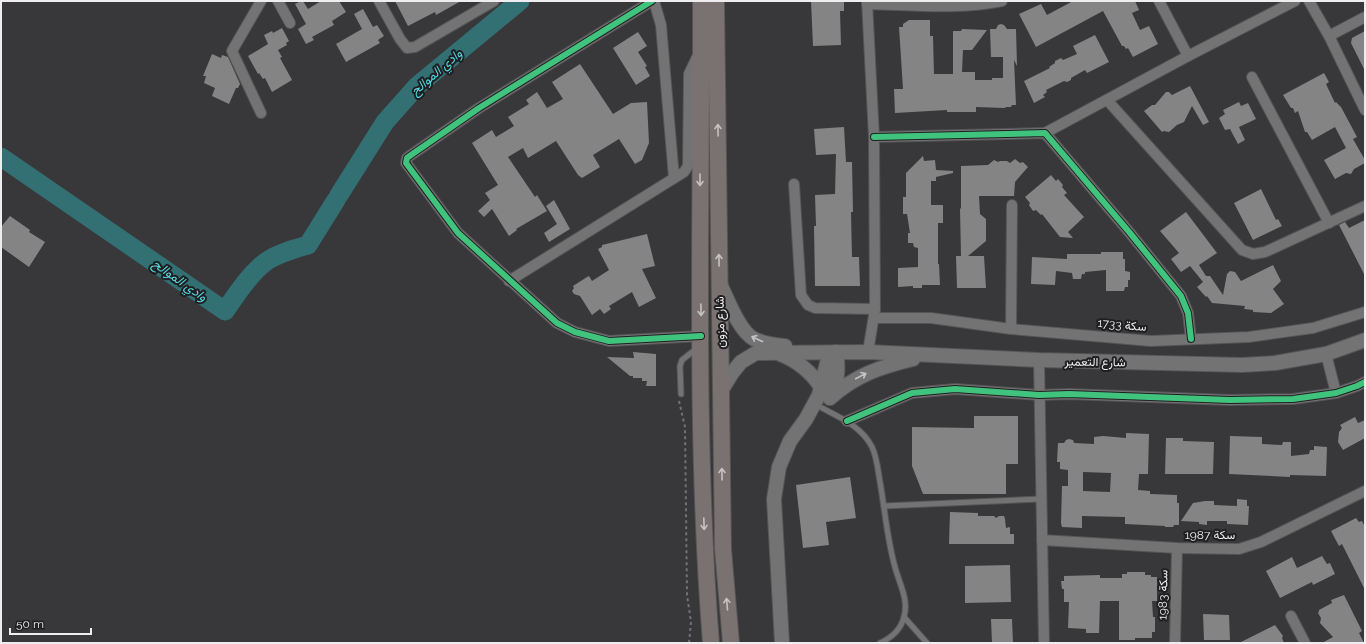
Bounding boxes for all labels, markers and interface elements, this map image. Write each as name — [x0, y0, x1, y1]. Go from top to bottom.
water label: وادي الموالح — [407, 45, 467, 101]
one-way arrow — [714, 124, 722, 137]
one-way arrow — [696, 173, 704, 186]
one-way arrow — [715, 254, 723, 267]
water label: وادي الموالح — [148, 256, 210, 307]
street label: شارع مزون — [713, 296, 729, 348]
one-way arrow — [697, 303, 705, 316]
street label: سكة 1733 — [1097, 316, 1147, 334]
one-way arrow — [752, 335, 764, 343]
street label: شارع التعمير — [1063, 354, 1126, 372]
one-way arrow — [855, 372, 867, 379]
one-way arrow — [718, 468, 726, 481]
one-way arrow — [700, 517, 708, 530]
street label: سكة 1987 — [1185, 528, 1235, 542]
street label: سكة 1983 — [1156, 570, 1170, 620]
one-way arrow — [723, 598, 730, 611]
scale bar — [10, 610, 91, 636]
text: 50 m — [16, 617, 44, 631]

